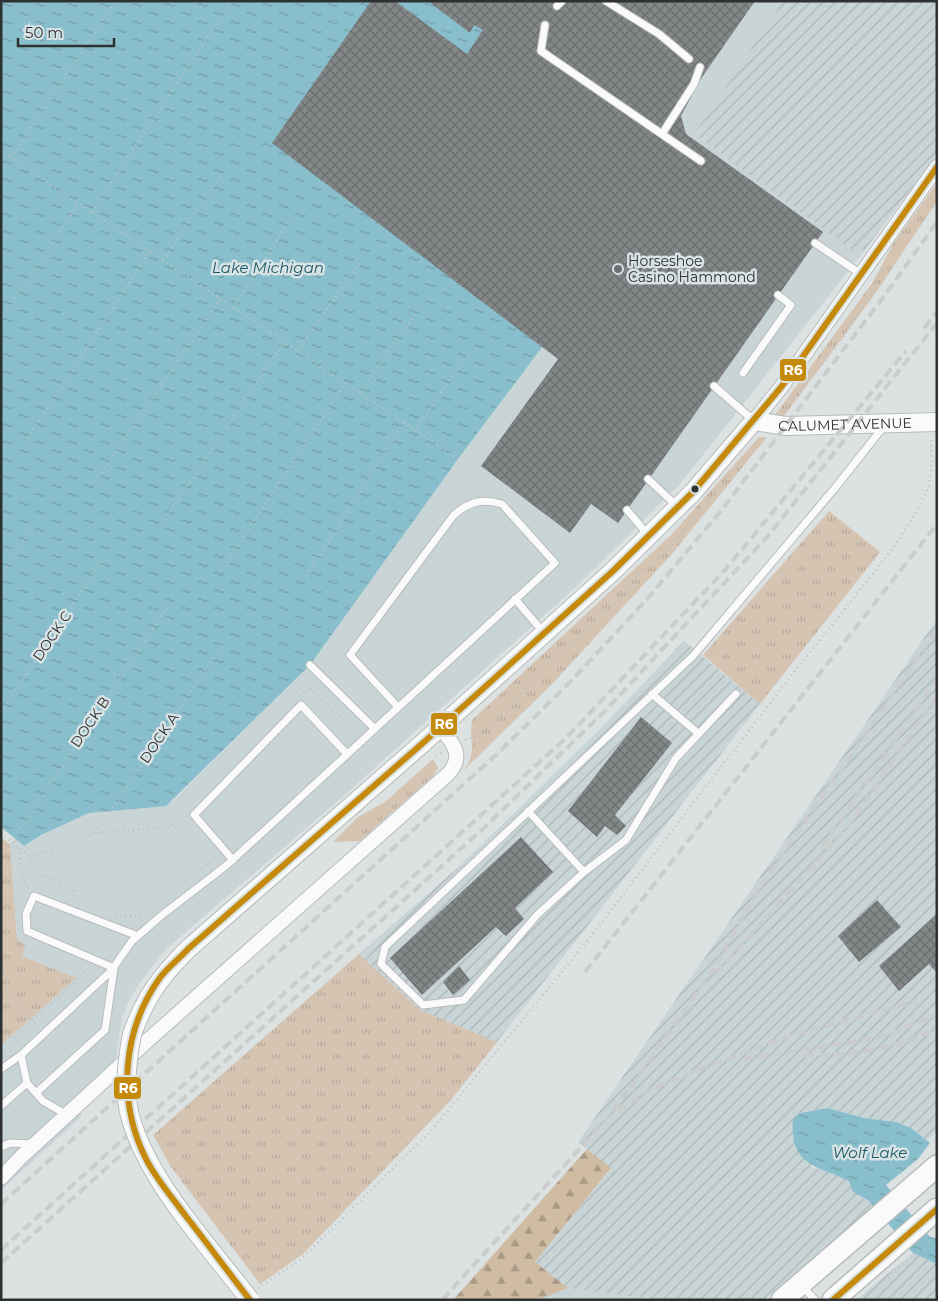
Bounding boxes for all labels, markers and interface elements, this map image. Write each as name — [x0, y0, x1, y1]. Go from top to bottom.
scale bar — [18, 15, 114, 47]
text: 50 m — [25, 23, 63, 42]
place label: Horseshoe Casino Hammond — [628, 252, 756, 286]
water label: Lake Michigan — [212, 258, 324, 277]
marker: Horseshoe Casino Hammond — [612, 263, 624, 275]
line badge: R6 — [779, 358, 807, 382]
text: R6 — [783, 361, 803, 379]
street label: CALUMET AVENUE — [777, 414, 912, 435]
unlabelled marker — [690, 484, 700, 494]
street label: DOCK C — [29, 607, 75, 665]
street label: DOCK B — [66, 693, 114, 751]
street label: DOCK A — [136, 709, 183, 767]
line badge: R6 — [430, 712, 458, 736]
text: R6 — [434, 715, 454, 733]
line badge: R6 — [113, 1076, 142, 1100]
text: R6 — [118, 1079, 138, 1097]
water label: Wolf Lake — [833, 1143, 907, 1162]

